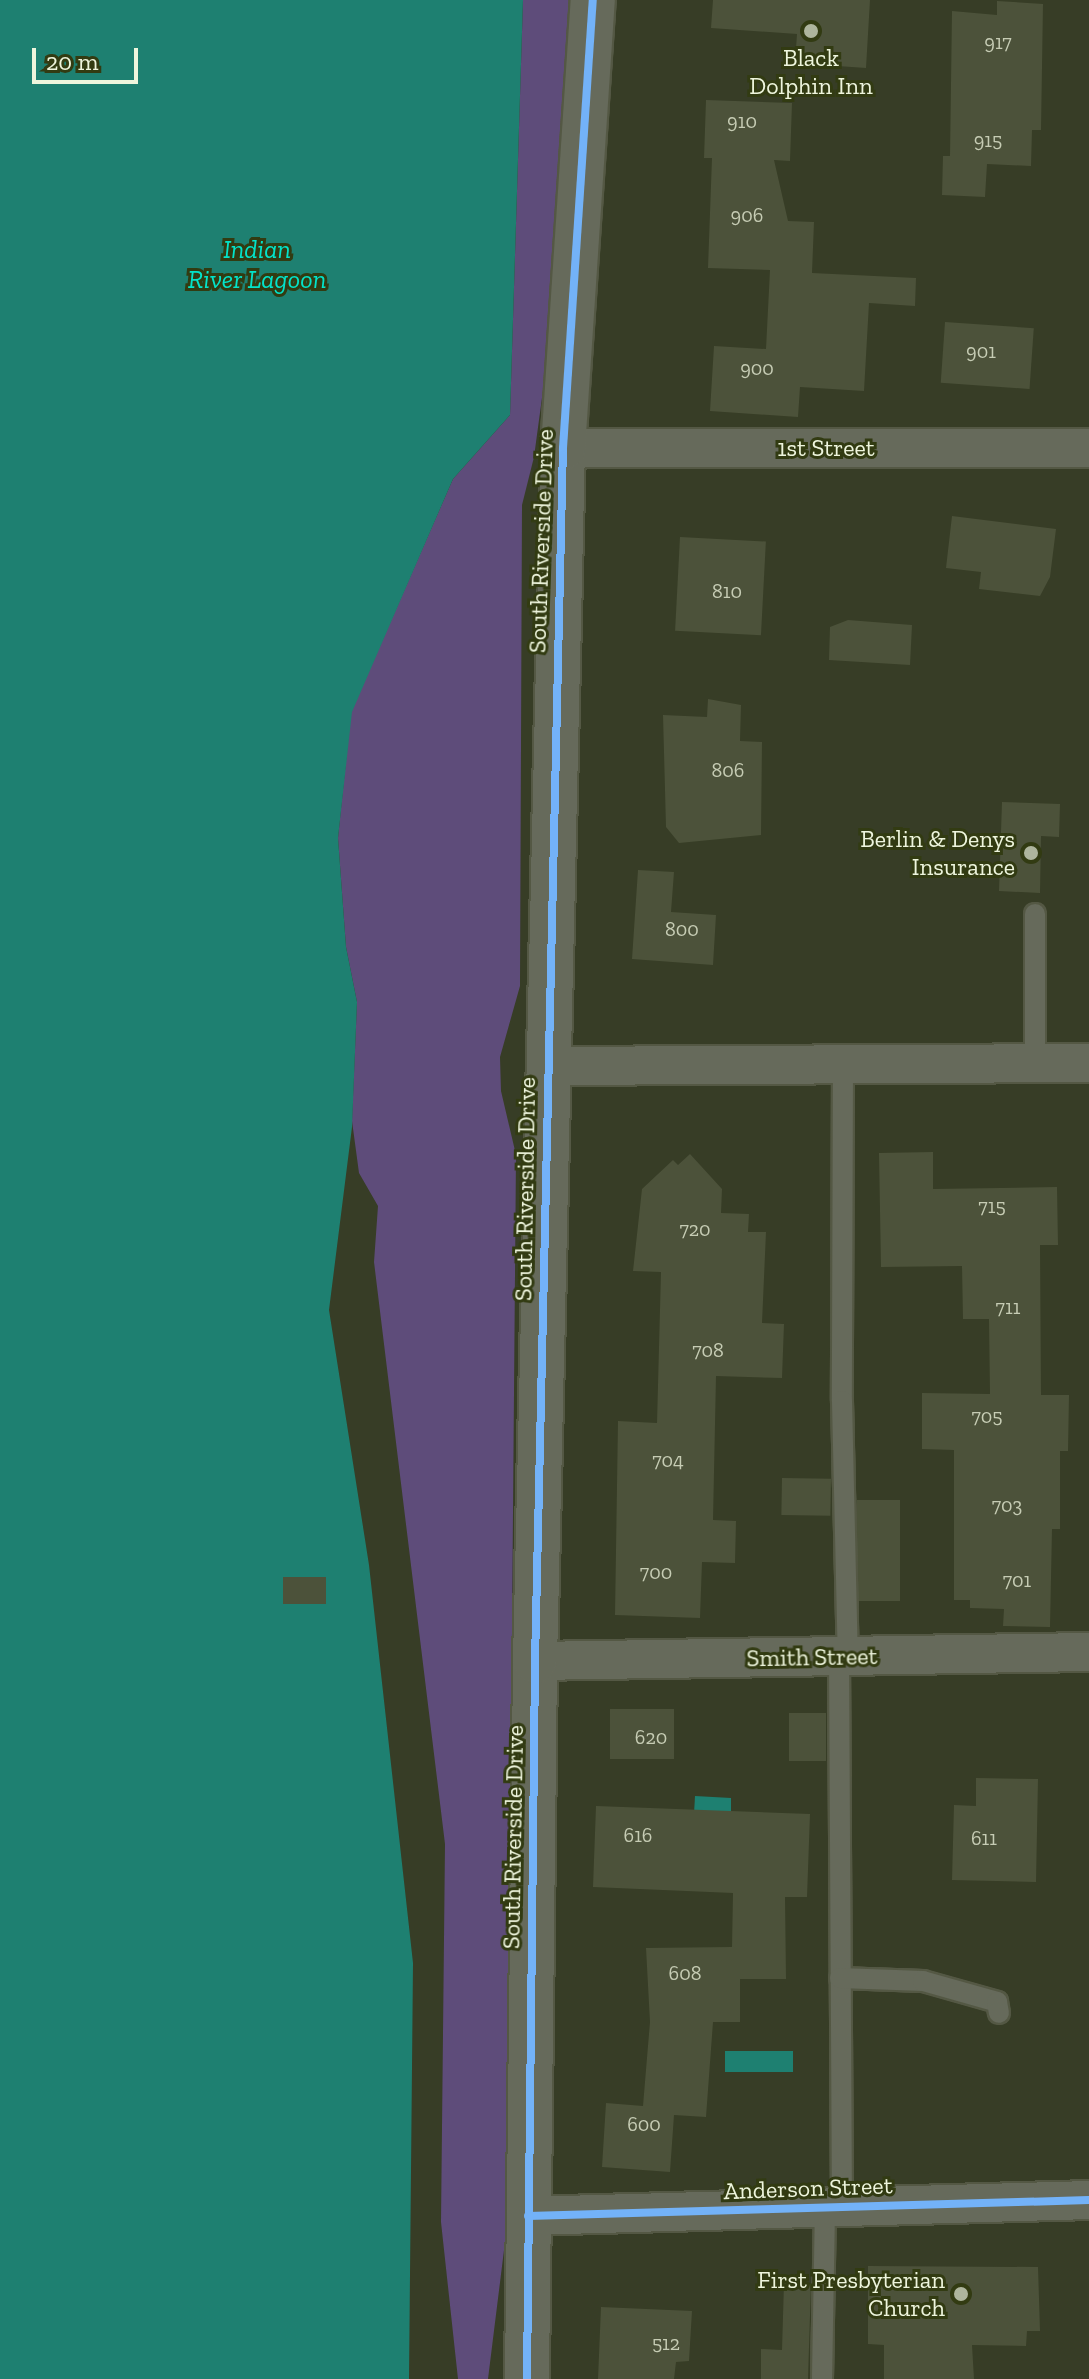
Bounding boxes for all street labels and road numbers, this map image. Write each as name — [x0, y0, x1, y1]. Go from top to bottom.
street label: South Riverside Drive — [523, 428, 559, 654]
street label: 1st Street — [777, 434, 875, 462]
street label: South Riverside Drive — [509, 1077, 541, 1301]
street label: Smith Street — [746, 1641, 878, 1673]
street label: South Riverside Drive — [497, 1725, 529, 1949]
street label: Anderson Street — [723, 2171, 893, 2205]

